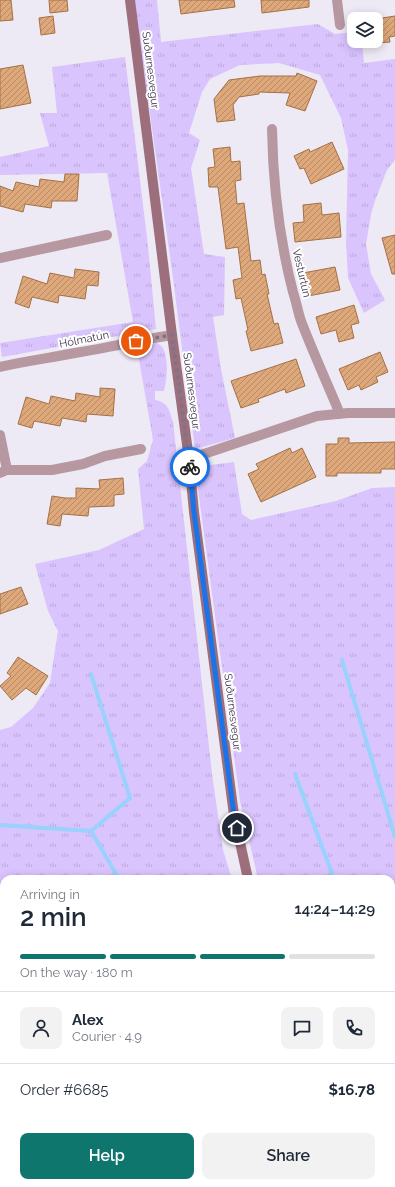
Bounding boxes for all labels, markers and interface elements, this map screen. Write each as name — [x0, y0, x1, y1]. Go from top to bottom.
map controls — [347, 12, 383, 48]
button: layers — [347, 12, 383, 48]
street label: Suðurnesvegur — [139, 31, 162, 110]
street label: Vesturtún — [290, 248, 313, 299]
pin — [119, 324, 153, 358]
street label: Hólmatún — [58, 328, 110, 351]
icon: bag — [125, 330, 147, 352]
street label: Suðurnesvegur — [180, 352, 203, 431]
courier — [170, 447, 210, 487]
icon: bike — [179, 456, 201, 478]
street label: Suðurnesvegur — [221, 673, 244, 752]
pin — [220, 811, 254, 845]
icon: home — [226, 817, 248, 839]
text: Arriving in — [20, 887, 80, 902]
text: 14:24–14:29 — [295, 900, 375, 918]
text: 2 min — [20, 902, 87, 932]
text: On the way · 180 m — [20, 965, 133, 980]
button: person — [20, 1007, 62, 1049]
button: chat — [281, 1007, 323, 1049]
button: phone — [333, 1007, 375, 1049]
text: Alex — [72, 1011, 103, 1029]
text: Courier · 4.9 — [72, 1029, 142, 1044]
text: Order #6685 — [20, 1081, 109, 1099]
text: $16.78 — [328, 1081, 375, 1099]
button: Help — [20, 1133, 194, 1179]
button: Share — [202, 1133, 375, 1179]

